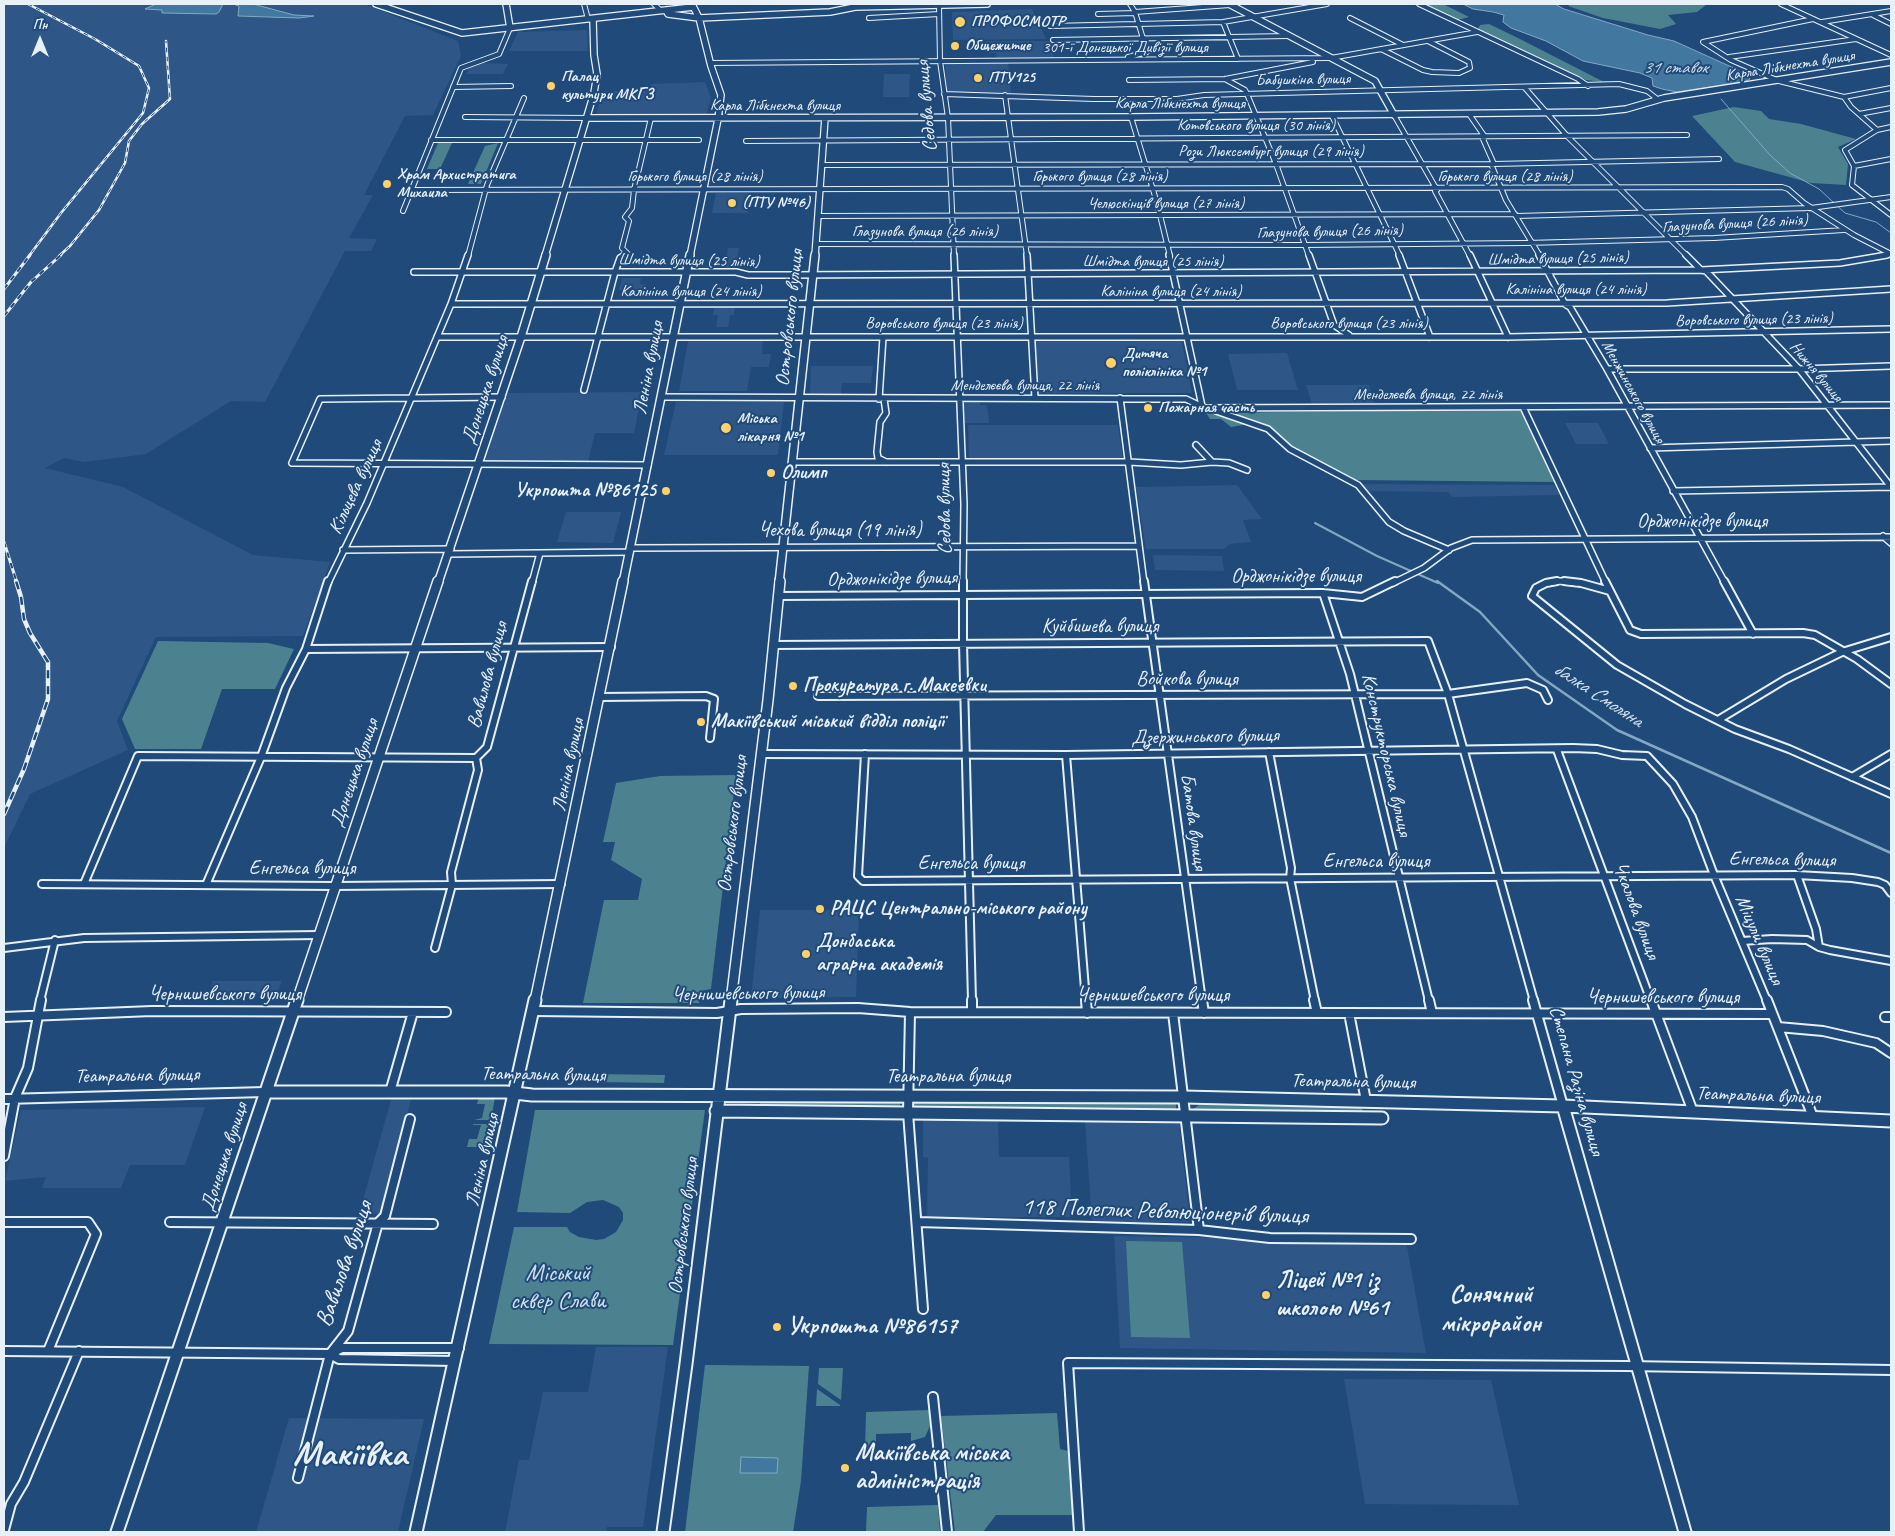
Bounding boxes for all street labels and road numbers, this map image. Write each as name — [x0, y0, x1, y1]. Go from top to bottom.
street label: 301-ї Донецької Дивізії вулиця — [1042, 38, 1208, 58]
street label: Карла Лібкнехта вулиця — [1724, 46, 1856, 86]
street label: Седова вулиця — [911, 60, 943, 152]
street label: Бабушкіна вулиця — [1256, 70, 1350, 90]
street label: Карла Лібкнехта вулиця — [1115, 94, 1245, 114]
street label: Карла Лібкнехта вулиця — [710, 96, 840, 116]
street label: Котовського вулиця (30 лiнiя) — [1177, 116, 1335, 136]
street label: Рози Люксембург вулиця (29 лiнiя) — [1178, 142, 1364, 162]
street label: Горького вулиця (28 лiнiя) — [627, 167, 763, 187]
street label: Горького вулиця (28 лiнiя) — [1032, 167, 1168, 187]
street label: Горького вулиця (28 лiнiя) — [1437, 167, 1573, 187]
street label: Челюскінців вулиця (27 лiнiя) — [1088, 194, 1244, 214]
street label: Глазунова вулиця (26 лiнiя) — [1662, 211, 1808, 237]
street label: Глазунова вулиця (26 лiнiя) — [1257, 221, 1403, 243]
street label: Глазунова вулиця (26 лiнiя) — [852, 222, 998, 242]
street label: Островського вулиця — [771, 248, 809, 388]
street label: Шмідта вулиця (25 лiнiя) — [1487, 248, 1629, 270]
street label: Шмідта вулиця (25 лiнiя) — [618, 250, 760, 272]
street label: Шмідта вулиця (25 лiнiя) — [1082, 252, 1224, 272]
street label: Калініна вулиця (24 лiнiя) — [1505, 280, 1647, 300]
street label: Калініна вулиця (24 лiнiя) — [620, 282, 762, 302]
street label: Калініна вулиця (24 лiнiя) — [1100, 282, 1242, 302]
street label: Воровського вулиця (23 лiнiя) — [1675, 309, 1833, 331]
street label: Воровського вулиця (23 лiнiя) — [865, 314, 1023, 334]
street label: Воровського вулиця (23 лiнiя) — [1270, 314, 1428, 334]
street label: Леніна вулиця — [628, 319, 670, 417]
street label: Донецька вулиця — [457, 333, 515, 447]
street label: Менжинського вулиця — [1597, 337, 1669, 447]
street label: Нижня вулиця — [1785, 338, 1847, 406]
street label: Менделєєва вулиця, 22 лінія — [951, 376, 1099, 396]
street label: Менделєєва вулиця, 22 лінія — [1354, 385, 1502, 405]
street label: Кільцева вулиця — [324, 436, 388, 538]
street label: Седова вулиця — [932, 463, 958, 555]
street label: Орджонікідзе вулиця — [1637, 510, 1767, 534]
street label: Чехова вулиця (19 лiнiя) — [759, 519, 921, 543]
street label: Орджонікідзе вулиця — [1231, 565, 1361, 589]
street label: Орджонікідзе вулиця — [827, 566, 957, 592]
street label: Куйбишева вулиця — [1042, 615, 1158, 639]
street label: Вавилова вулиця — [462, 619, 514, 731]
street label: Войкова вулиця — [1136, 668, 1238, 692]
street label: Конструкторська вулиця — [1356, 671, 1416, 839]
street label: Донецька вулиця — [325, 716, 385, 830]
street label: Леніна вулиця — [547, 716, 591, 814]
street label: Дзержинського вулиця — [1131, 724, 1279, 750]
street label: Островського вулиця — [713, 754, 753, 894]
street label: Батова вулиця — [1174, 772, 1212, 872]
street label: Енгельса вулиця — [1729, 847, 1835, 873]
street label: Енгельса вулиця — [1323, 850, 1429, 874]
street label: Енгельса вулиця — [918, 852, 1024, 876]
street label: Енгельса вулиця — [249, 857, 355, 881]
street label: Чкалова вулиця — [1607, 859, 1665, 963]
street label: Міцули вулиця — [1729, 891, 1789, 989]
street label: Чернишевського вулиця — [672, 981, 824, 1007]
street label: Чернишевського вулиця — [149, 983, 301, 1007]
street label: Чернишевського вулиця — [1077, 984, 1229, 1008]
street label: Чернишевського вулиця — [1587, 986, 1739, 1010]
street label: Степана Разіна вулиця — [1543, 1003, 1609, 1159]
street label: Театральна вулиця — [481, 1062, 605, 1088]
street label: Театральна вулиця — [75, 1063, 199, 1089]
street label: Театральна вулиця — [886, 1065, 1010, 1089]
street label: Театральна вулиця — [1291, 1069, 1415, 1095]
street label: Театральна вулиця — [1695, 1082, 1821, 1110]
street label: Донецька вулиця — [196, 1100, 254, 1214]
street label: Леніна вулиця — [461, 1111, 505, 1209]
street label: Островського вулиця — [664, 1156, 704, 1296]
street label: 118 Полеглих Революціонерів вулиця — [1022, 1193, 1308, 1231]
street label: Вавилова вулиця — [310, 1197, 380, 1331]

